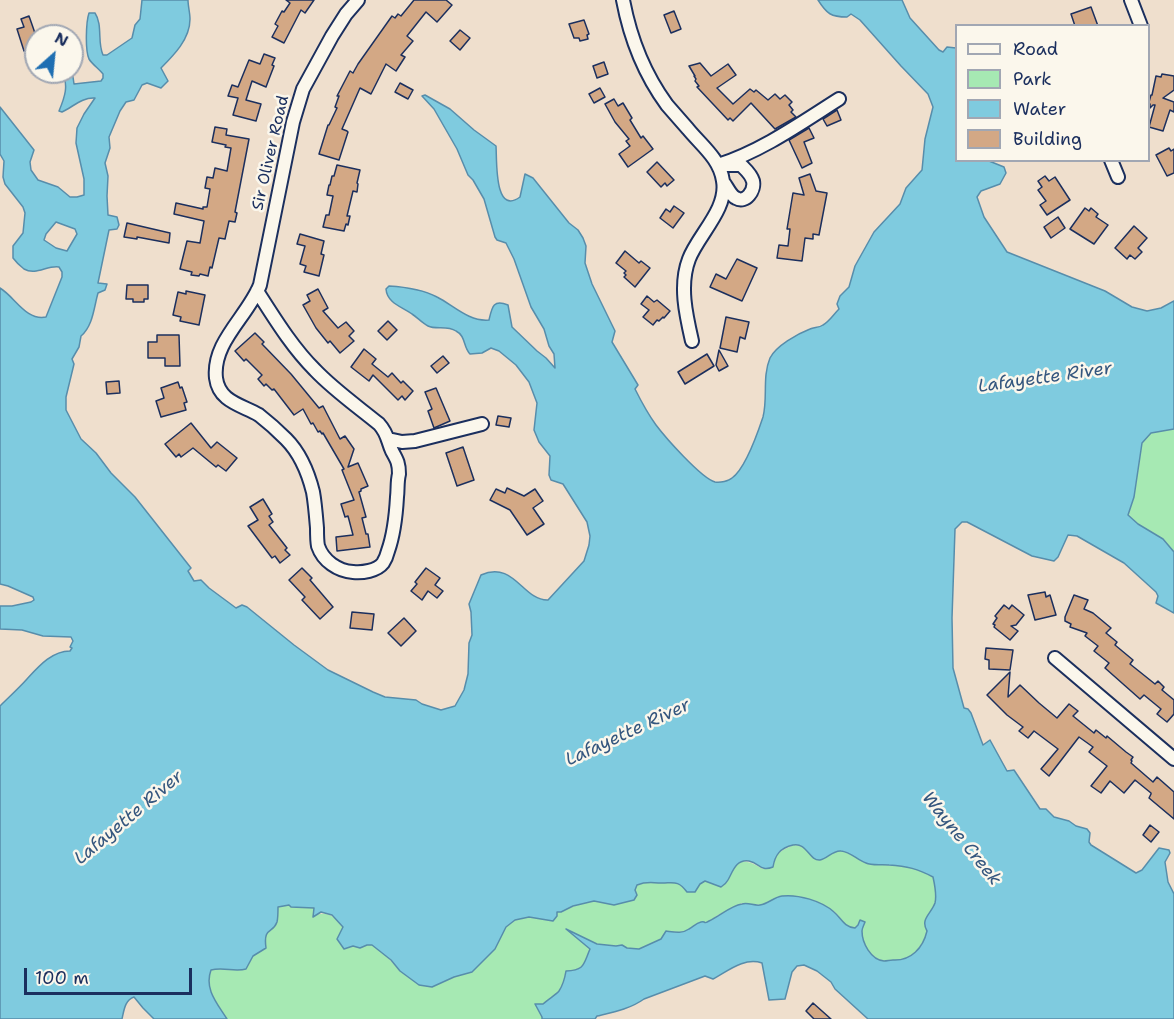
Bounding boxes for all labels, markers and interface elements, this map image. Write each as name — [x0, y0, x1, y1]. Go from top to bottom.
north arrow — [24, 24, 84, 84]
legend — [955, 24, 1150, 162]
text: N — [51, 27, 72, 52]
text: Road — [1013, 37, 1058, 61]
text: Park — [1013, 67, 1052, 91]
street label: Sir Oliver Road — [248, 94, 294, 212]
text: Water — [1013, 97, 1066, 121]
text: Building — [1013, 127, 1082, 151]
water label: Lafayette River — [977, 358, 1113, 398]
water label: Lafayette River — [562, 695, 694, 771]
water label: Lafayette River — [70, 766, 188, 870]
water label: Wayne Creek — [917, 788, 1005, 890]
scale bar — [27, 956, 195, 994]
text: 100 m — [35, 966, 89, 990]

